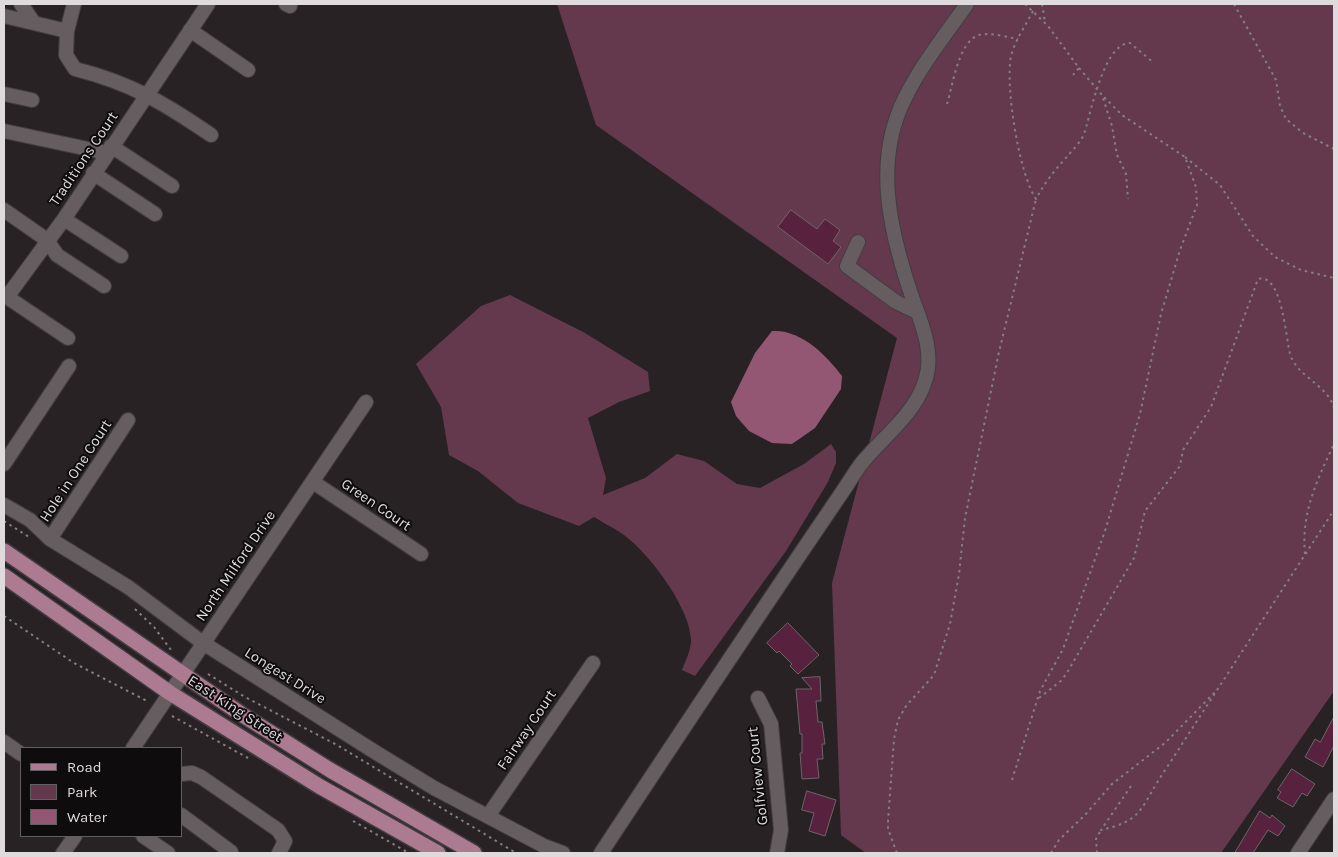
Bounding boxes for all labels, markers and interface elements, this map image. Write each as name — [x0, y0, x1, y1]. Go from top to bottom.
street label: Traditions Court — [46, 108, 122, 210]
street label: Hole in One Court — [36, 416, 116, 526]
street label: Green Court — [338, 475, 414, 535]
street label: North Milford Drive — [192, 507, 280, 625]
street label: Longest Drive — [241, 644, 329, 708]
street label: East King Street — [184, 672, 286, 746]
street label: Fairway Court — [494, 686, 560, 774]
street label: Golfview Court — [744, 726, 772, 826]
legend — [20, 747, 182, 837]
text: Road — [67, 758, 102, 776]
text: Park — [67, 783, 97, 801]
text: Water — [67, 808, 107, 826]

